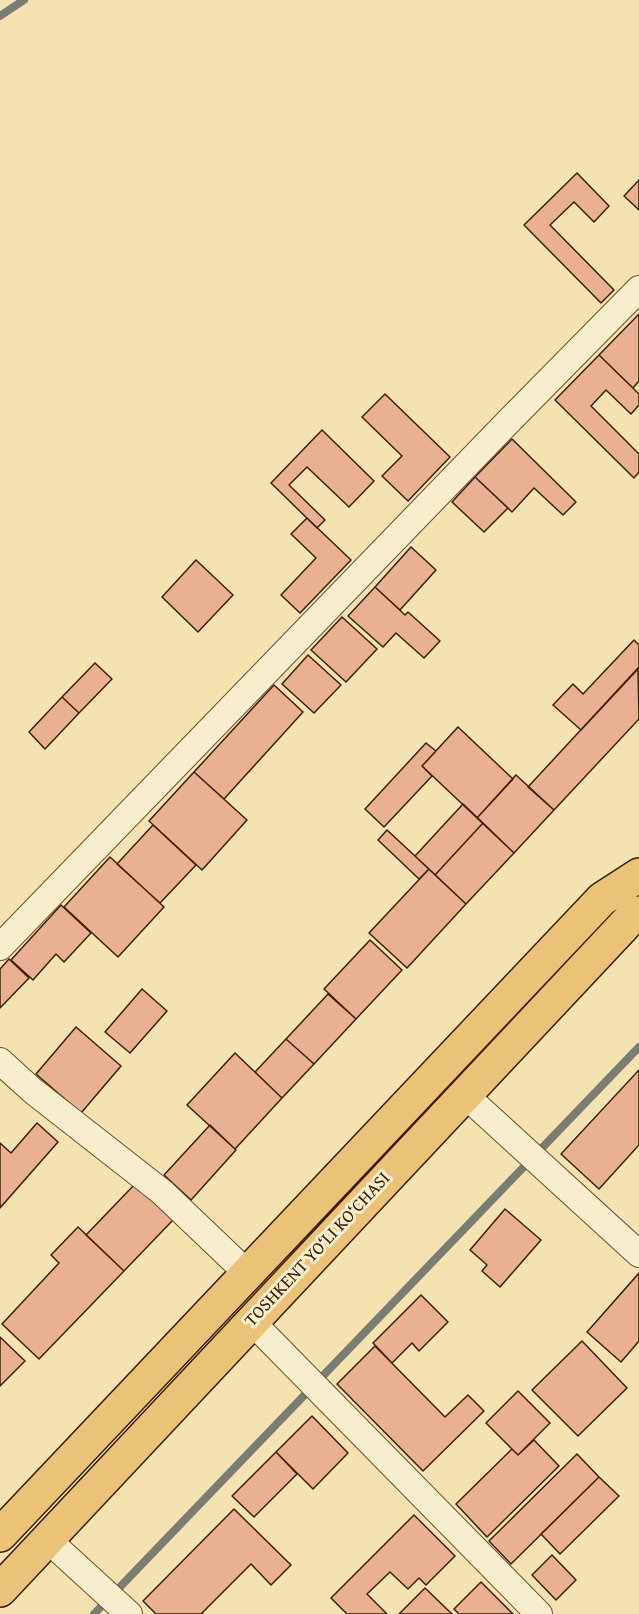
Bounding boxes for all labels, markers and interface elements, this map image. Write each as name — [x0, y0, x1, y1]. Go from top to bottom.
street label: TOSHKENT YO‘LI KO‘CHASI — [241, 1168, 395, 1332]

